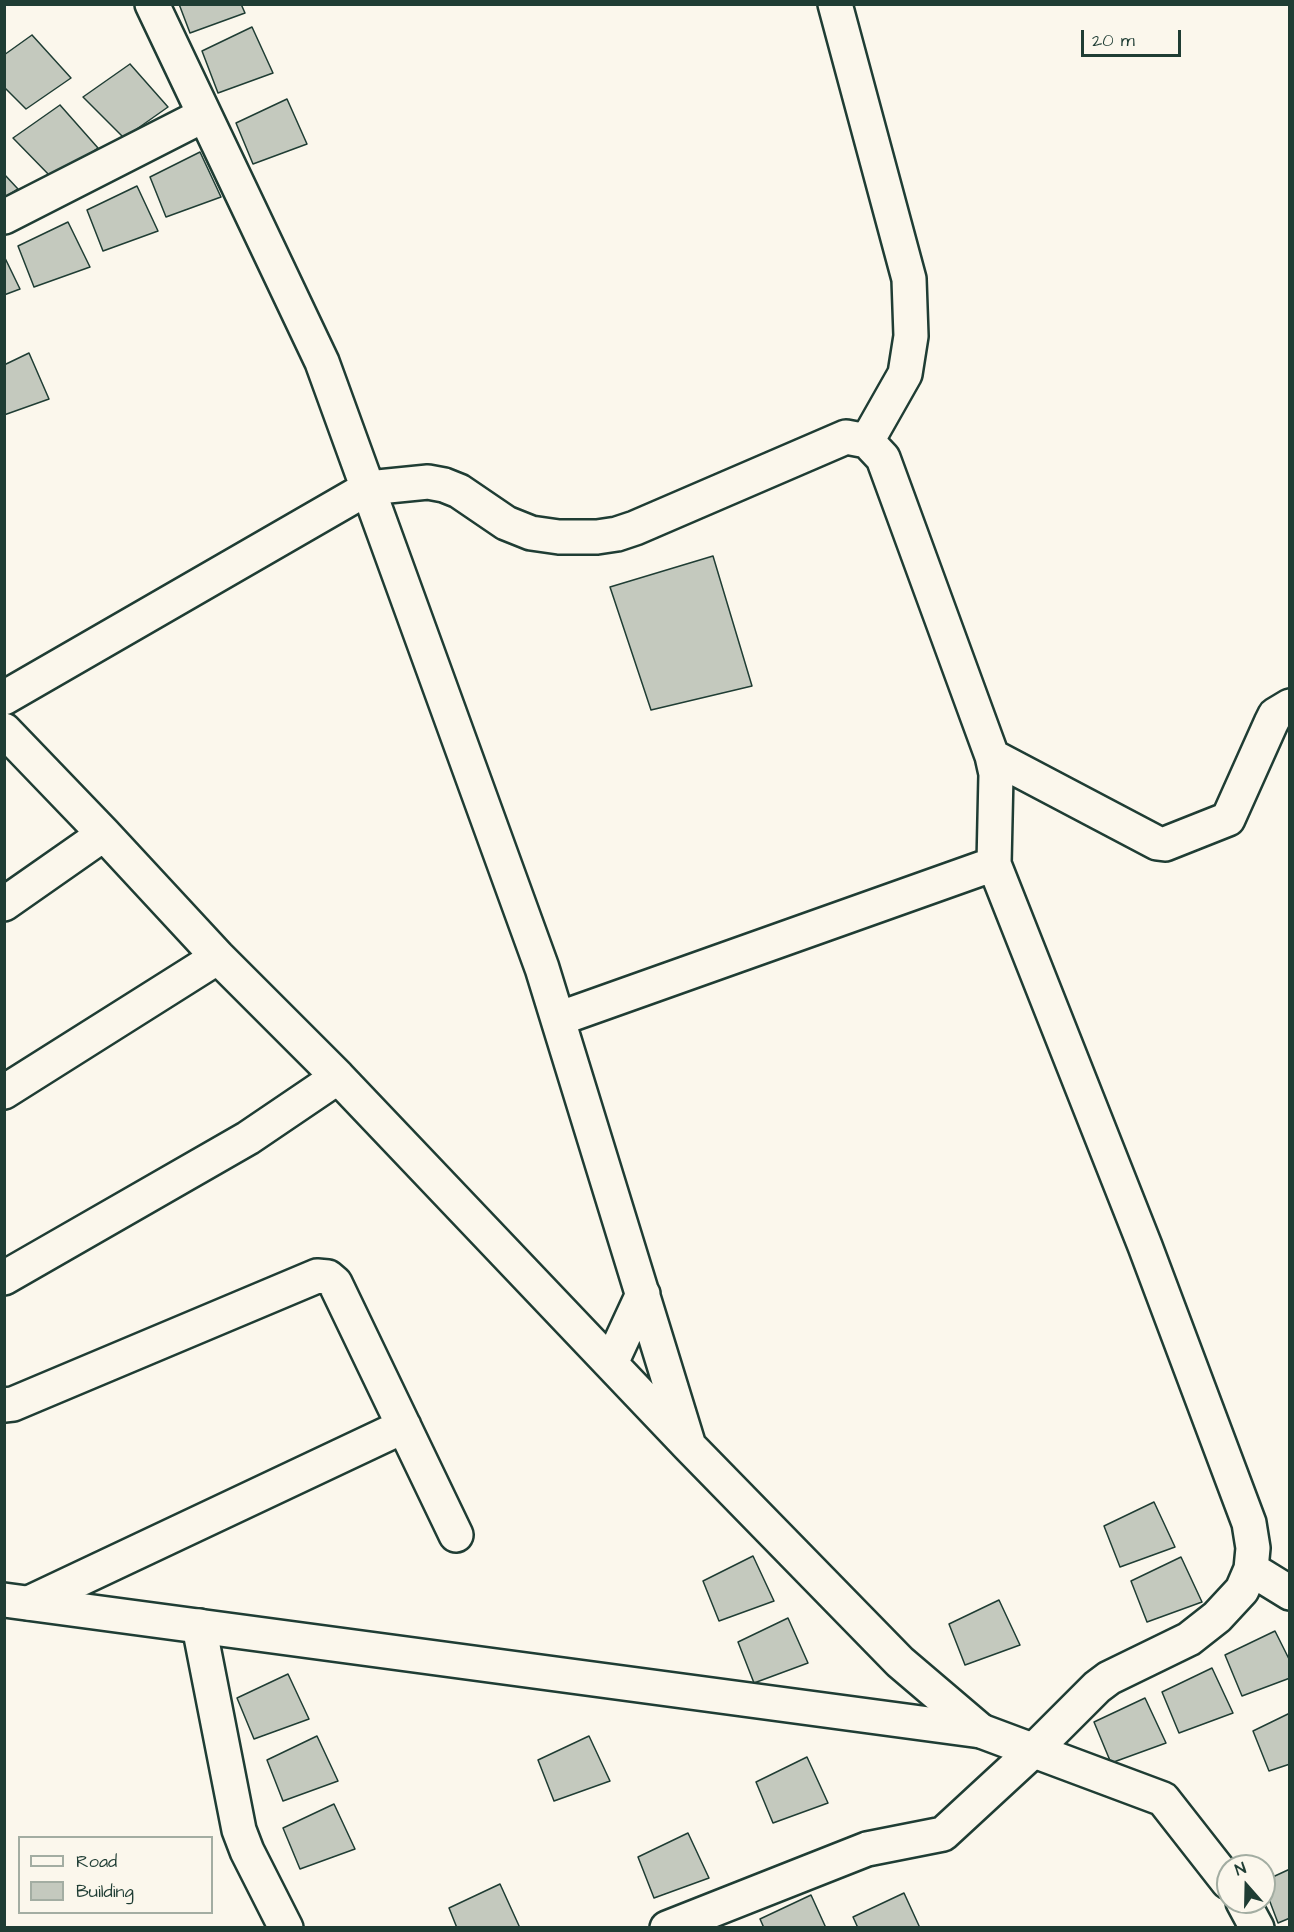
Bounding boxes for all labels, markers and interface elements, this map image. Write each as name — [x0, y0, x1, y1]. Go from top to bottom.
scale bar — [1084, 18, 1184, 56]
text: 20 m — [1092, 28, 1135, 53]
legend — [18, 1836, 213, 1914]
text: Road — [76, 1849, 117, 1874]
north arrow — [1216, 1854, 1276, 1914]
text: N — [1232, 1857, 1249, 1881]
text: Building — [76, 1879, 134, 1904]

